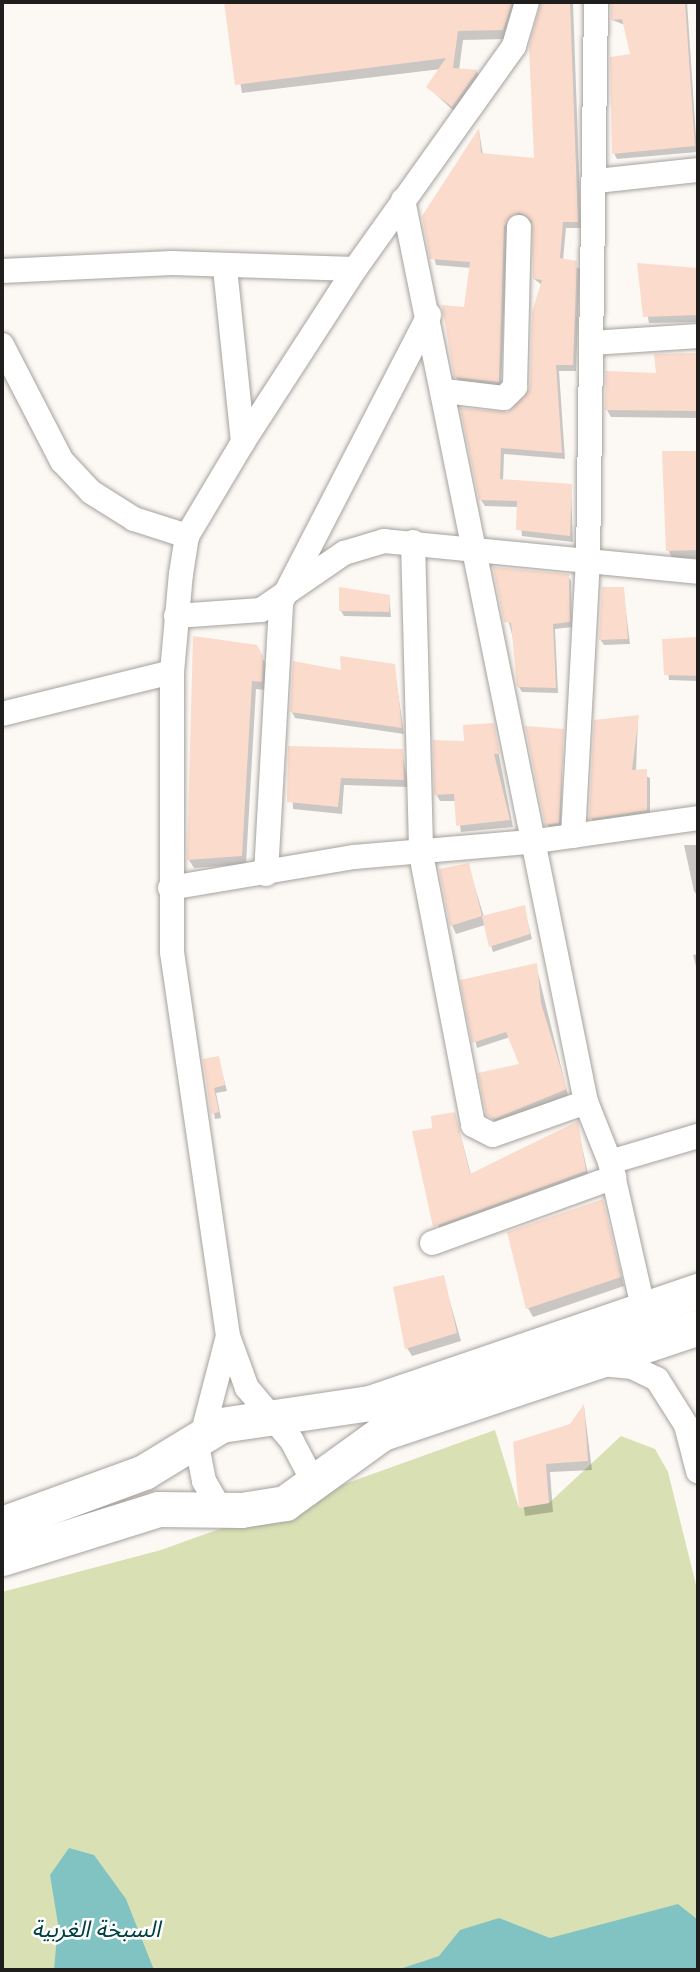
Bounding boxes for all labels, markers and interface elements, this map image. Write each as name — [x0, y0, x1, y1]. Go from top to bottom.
water label: السبخة الغربية — [32, 1916, 160, 1944]

